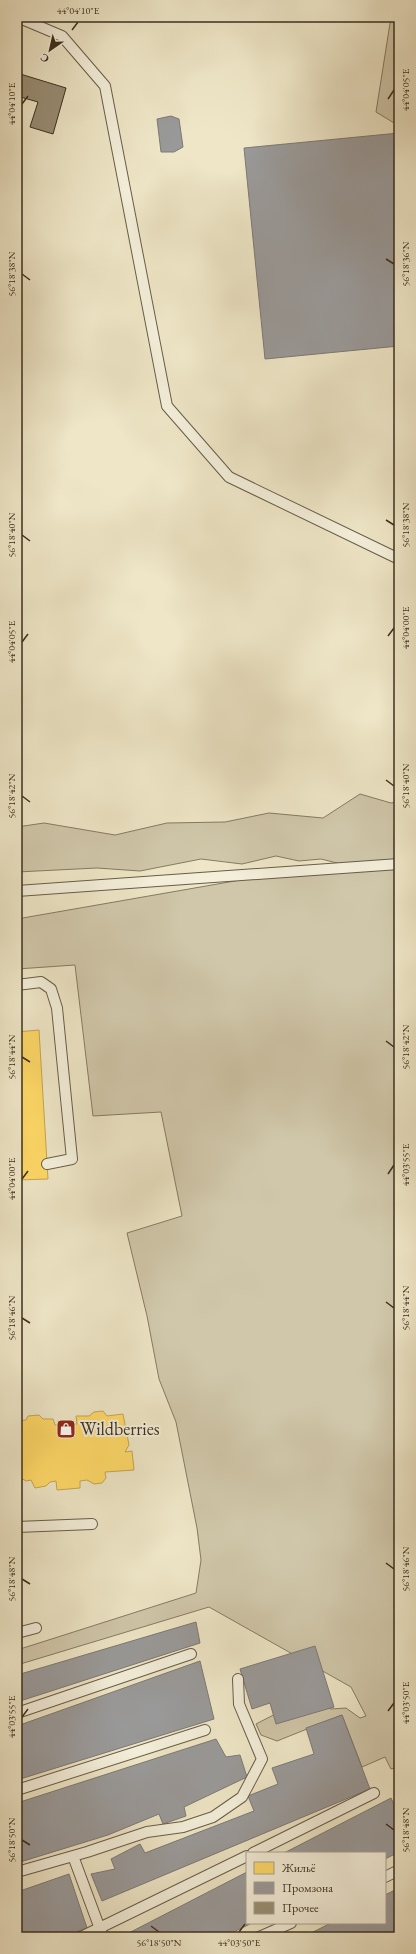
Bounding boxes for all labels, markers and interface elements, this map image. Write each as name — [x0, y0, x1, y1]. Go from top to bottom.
text: 44°04'10"E — [57, 4, 100, 17]
north arrow — [30, 30, 70, 70]
text: С — [37, 50, 52, 66]
text: 44°04'05"E — [399, 68, 412, 111]
text: 44°04'10"E — [5, 82, 18, 125]
text: 56°18'36"N — [399, 241, 412, 286]
text: 56°18'38"N — [5, 251, 18, 296]
text: 56°18'38"N — [399, 502, 412, 547]
text: 56°18'40"N — [5, 512, 18, 557]
text: 44°04'00"E — [399, 606, 412, 649]
text: 44°04'05"E — [5, 620, 18, 663]
text: 56°18'40"N — [399, 763, 412, 808]
text: 56°18'42"N — [5, 773, 18, 818]
text: 56°18'42"N — [399, 1024, 412, 1069]
text: 56°18'44"N — [5, 1034, 18, 1079]
text: 44°03'55"E — [399, 1143, 412, 1186]
text: 44°04'00"E — [5, 1157, 18, 1200]
text: 56°18'44"N — [399, 1285, 412, 1330]
text: 56°18'46"N — [5, 1295, 18, 1340]
place label: Wildberries — [80, 1417, 160, 1440]
shop icon: Wildberries — [55, 1418, 77, 1440]
text: 56°18'46"N — [399, 1546, 412, 1591]
text: 56°18'48"N — [5, 1556, 18, 1601]
text: 44°03'50"E — [399, 1681, 412, 1724]
text: 44°03'55"E — [5, 1695, 18, 1738]
text: 56°18'48"N — [399, 1807, 412, 1852]
text: 56°18'50"N — [5, 1817, 18, 1862]
legend — [246, 1852, 386, 1924]
text: Жильё — [281, 1860, 316, 1876]
text: Промзона — [282, 1880, 333, 1896]
text: Прочее — [282, 1900, 319, 1916]
text: 56°18'50"N — [137, 1936, 182, 1949]
text: 44°03'50"E — [218, 1936, 261, 1949]

